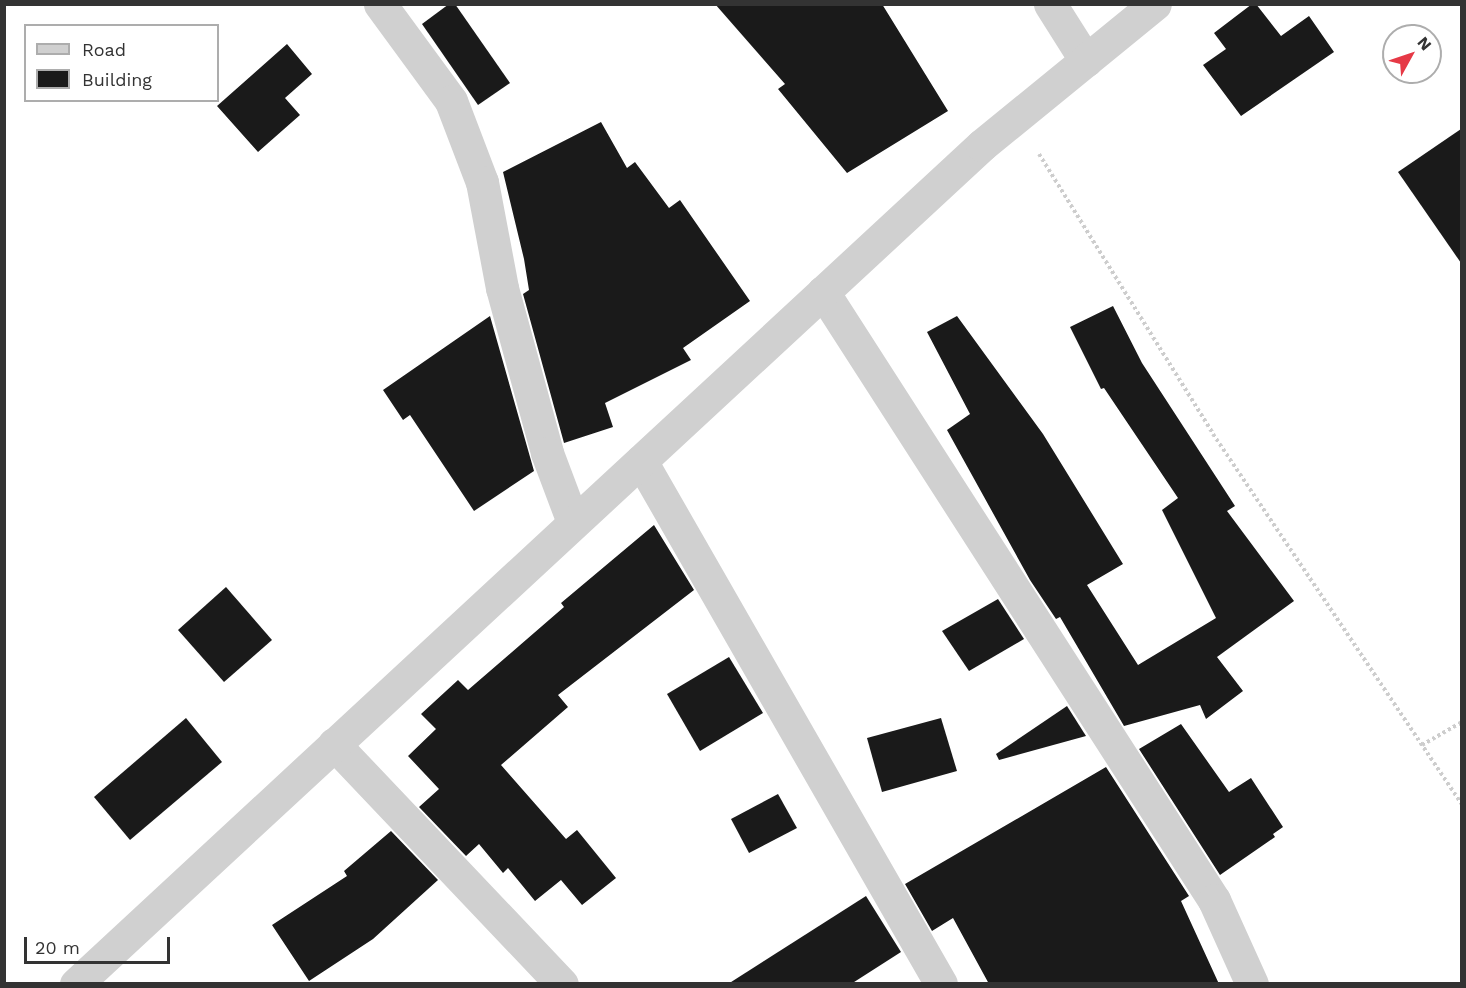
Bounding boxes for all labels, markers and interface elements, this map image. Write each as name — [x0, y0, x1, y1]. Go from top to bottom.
legend — [24, 24, 219, 102]
north arrow — [1382, 24, 1442, 84]
text: N — [1414, 33, 1436, 54]
text: Road — [82, 39, 126, 60]
text: Building — [82, 69, 152, 90]
scale bar — [27, 925, 172, 963]
text: 20 m — [35, 937, 80, 958]

